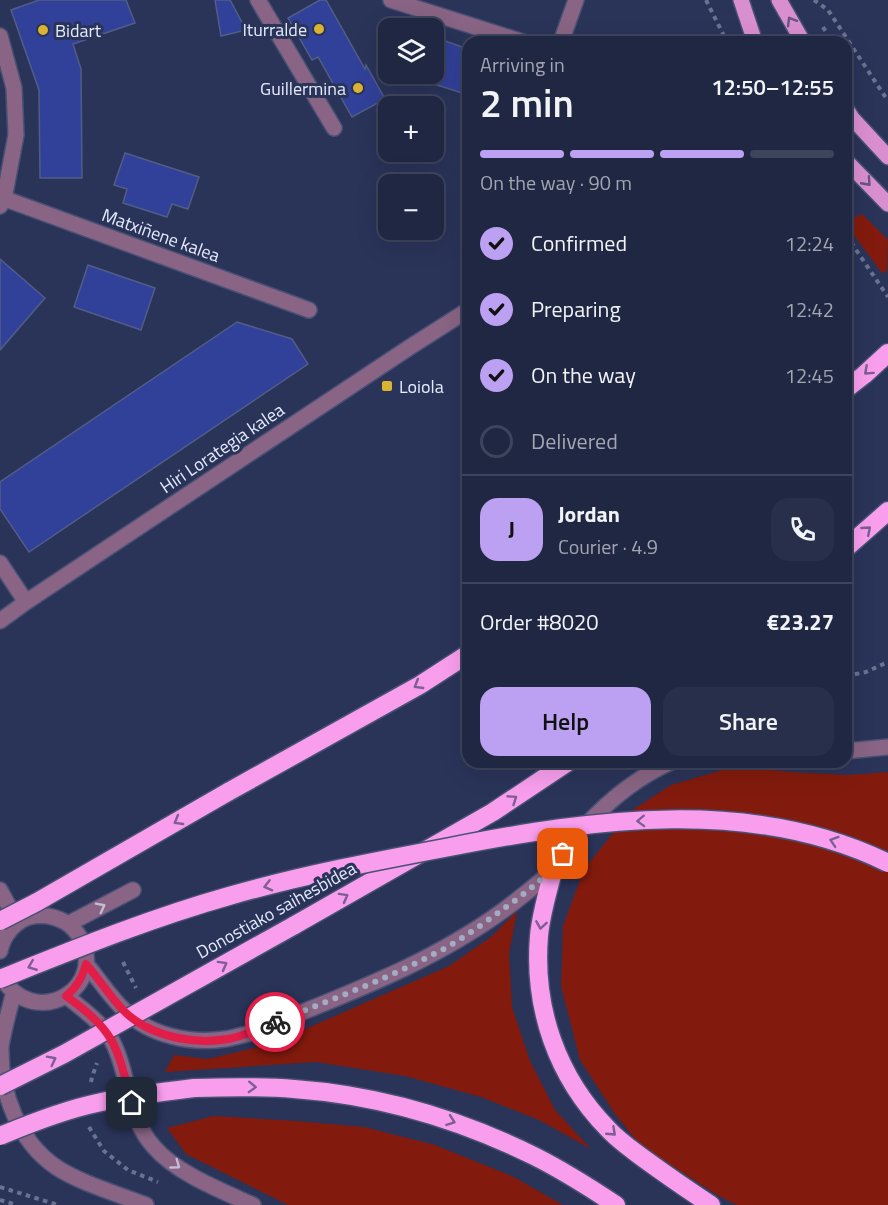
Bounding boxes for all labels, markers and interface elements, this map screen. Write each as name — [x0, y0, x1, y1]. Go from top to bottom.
place label: Iturralde — [242, 16, 307, 43]
place label: Bidart — [55, 17, 102, 44]
one-way arrow — [786, 17, 798, 27]
map controls — [378, 18, 444, 240]
button: layers — [378, 18, 444, 84]
marker: Iturralde — [312, 22, 326, 36]
marker: Bidart — [36, 23, 50, 37]
text: Arriving in — [480, 49, 565, 80]
text: 12:50–12:55 — [711, 70, 834, 104]
text: 2 min — [480, 73, 574, 132]
place label: Guillermina — [260, 75, 346, 102]
marker: Guillermina — [351, 81, 365, 95]
button: + — [378, 96, 444, 162]
text: On the way · 90 m — [480, 167, 632, 198]
button: − — [378, 174, 444, 240]
one-way arrow — [860, 176, 871, 186]
street label: Matxiñene kalea — [98, 201, 224, 269]
text: Confirmed — [531, 226, 627, 260]
icon: check — [480, 227, 513, 260]
text: 12:24 — [785, 228, 834, 259]
text: Preparing — [531, 292, 621, 326]
icon: check — [480, 293, 513, 326]
text: 12:42 — [785, 294, 834, 325]
text: On the way — [531, 358, 636, 392]
icon: check — [480, 359, 513, 392]
text: 12:45 — [785, 360, 834, 391]
one-way arrow — [864, 364, 874, 375]
place label: Loiola — [399, 373, 444, 400]
marker: Loiola — [380, 379, 394, 393]
street label: Hiri Lorategia kalea — [154, 396, 290, 500]
text: Delivered — [531, 424, 618, 458]
text: Jordan — [558, 497, 620, 531]
button: phone — [771, 498, 834, 561]
text: J — [508, 512, 515, 546]
one-way arrow — [860, 526, 871, 537]
text: Courier · 4.9 — [558, 531, 658, 562]
text: Order #8020 — [480, 605, 599, 639]
text: €23.27 — [767, 605, 834, 639]
one-way arrow — [414, 678, 424, 690]
button: Help — [480, 687, 651, 756]
button: Share — [663, 687, 834, 756]
one-way arrow — [506, 795, 517, 806]
one-way arrow — [173, 814, 184, 826]
one-way arrow — [637, 815, 646, 827]
pin — [537, 828, 588, 879]
one-way arrow — [829, 836, 840, 848]
icon: bag — [546, 837, 579, 870]
street label: Donostiako saihesbidea — [191, 855, 361, 965]
one-way arrow — [263, 878, 273, 891]
one-way arrow — [338, 893, 348, 904]
one-way arrow — [94, 903, 105, 914]
one-way arrow — [535, 920, 548, 930]
one-way arrow — [27, 959, 38, 971]
one-way arrow — [216, 961, 227, 972]
courier — [245, 992, 305, 1052]
icon: bike — [259, 1006, 292, 1039]
one-way arrow — [46, 1055, 57, 1067]
pin — [106, 1077, 157, 1128]
one-way arrow — [248, 1081, 257, 1094]
icon: home — [115, 1086, 148, 1119]
one-way arrow — [445, 1114, 456, 1127]
one-way arrow — [605, 1125, 616, 1136]
one-way arrow — [169, 1158, 180, 1169]

